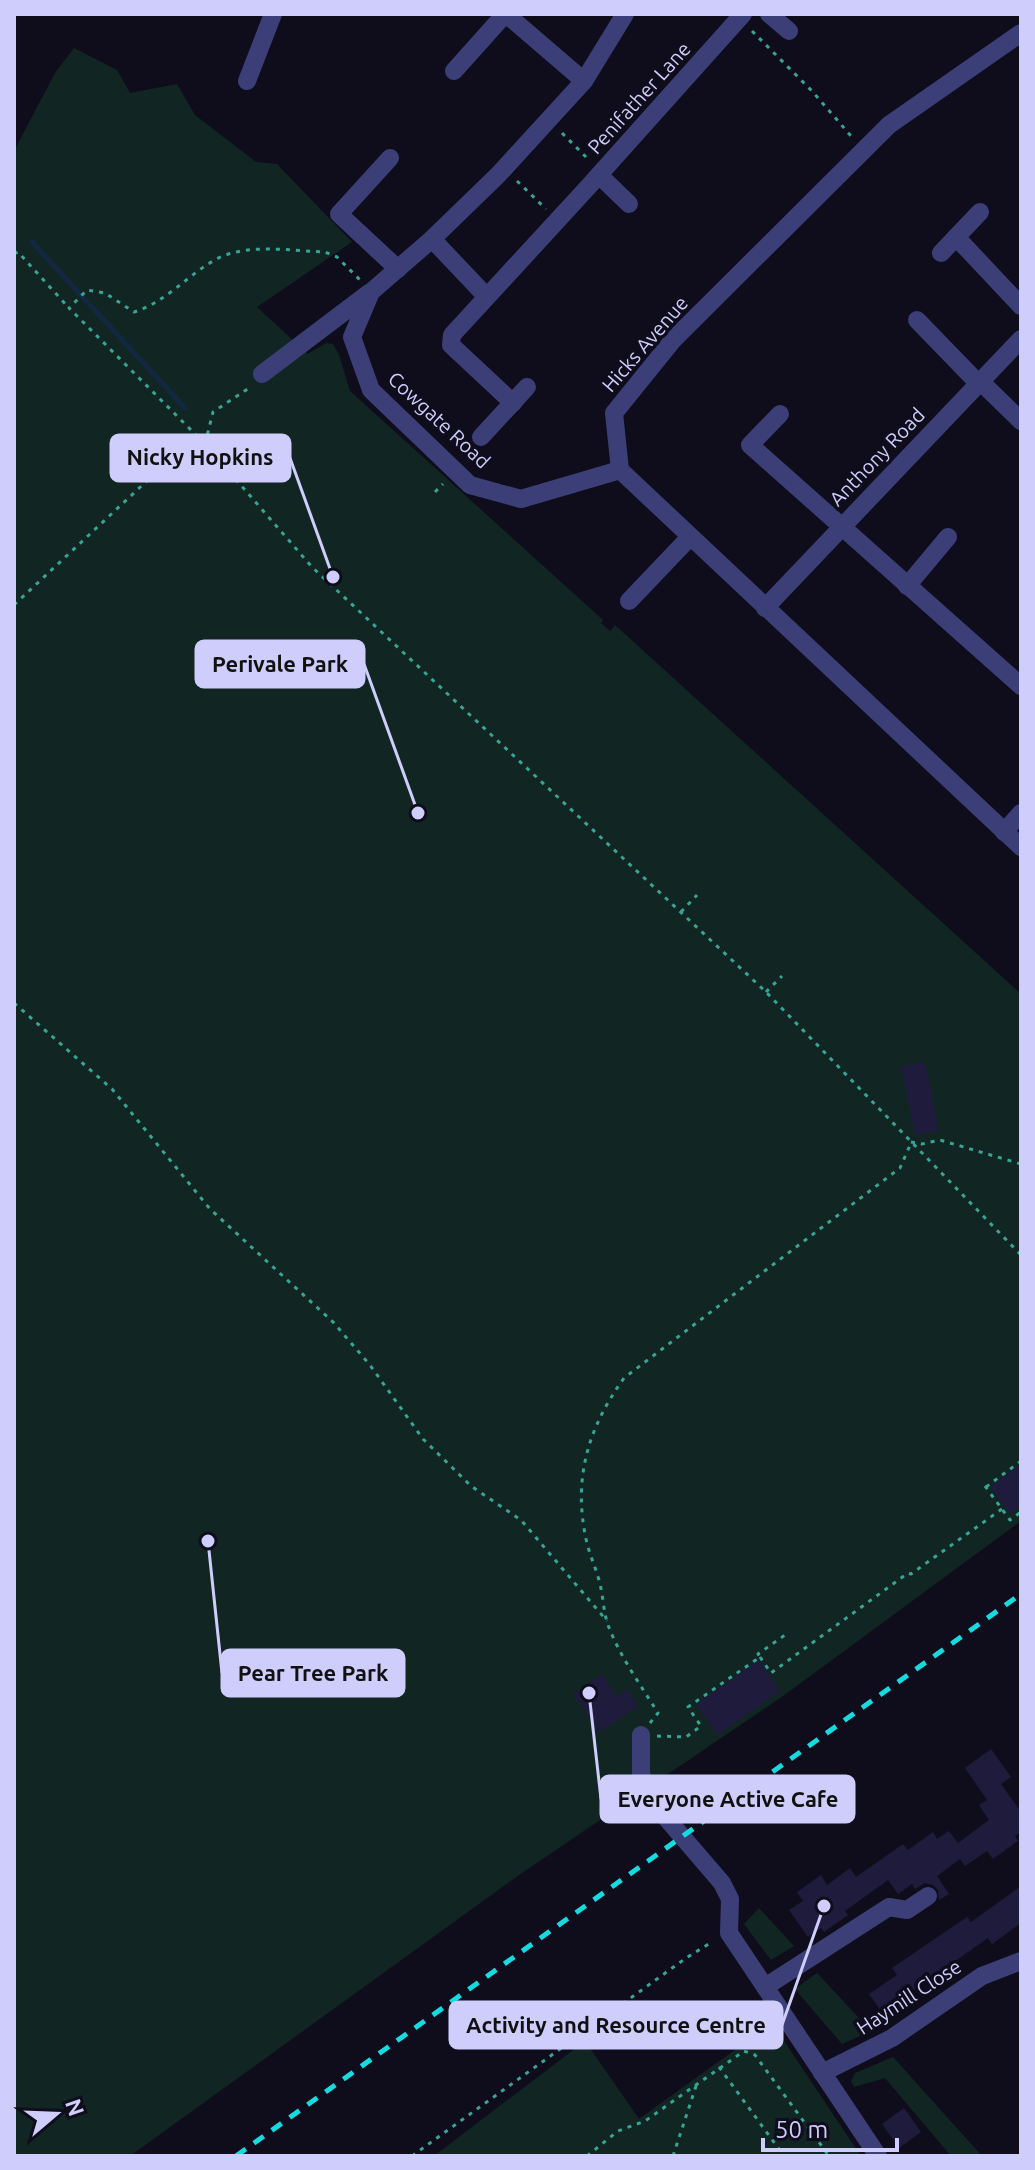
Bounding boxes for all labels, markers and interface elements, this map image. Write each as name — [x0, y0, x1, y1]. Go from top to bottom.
street label: Penifather Lane — [583, 37, 695, 158]
street label: Hicks Avenue — [597, 291, 692, 396]
street label: Cowgate Road — [384, 367, 495, 473]
street label: Anthony Road — [824, 403, 929, 510]
callout: Nicky Hopkins — [111, 435, 290, 481]
text: Nicky Hopkins — [127, 444, 274, 469]
callout: Perivale Park — [196, 641, 364, 687]
text: Perivale Park — [212, 651, 349, 676]
callout: Pear Tree Park — [222, 1650, 404, 1696]
text: Pear Tree Park — [238, 1660, 389, 1685]
callout: Everyone Active Cafe — [601, 1776, 854, 1822]
text: Everyone Active Cafe — [618, 1786, 838, 1811]
street label: Haymill Close — [852, 1954, 965, 2039]
callout: Activity and Resource Centre — [450, 2002, 782, 2048]
text: Activity and Resource Centre — [466, 2012, 766, 2037]
north arrow — [16, 2074, 96, 2154]
text: N — [61, 2095, 90, 2119]
scale bar — [763, 2102, 897, 2152]
text: 50 m — [775, 2116, 828, 2143]

